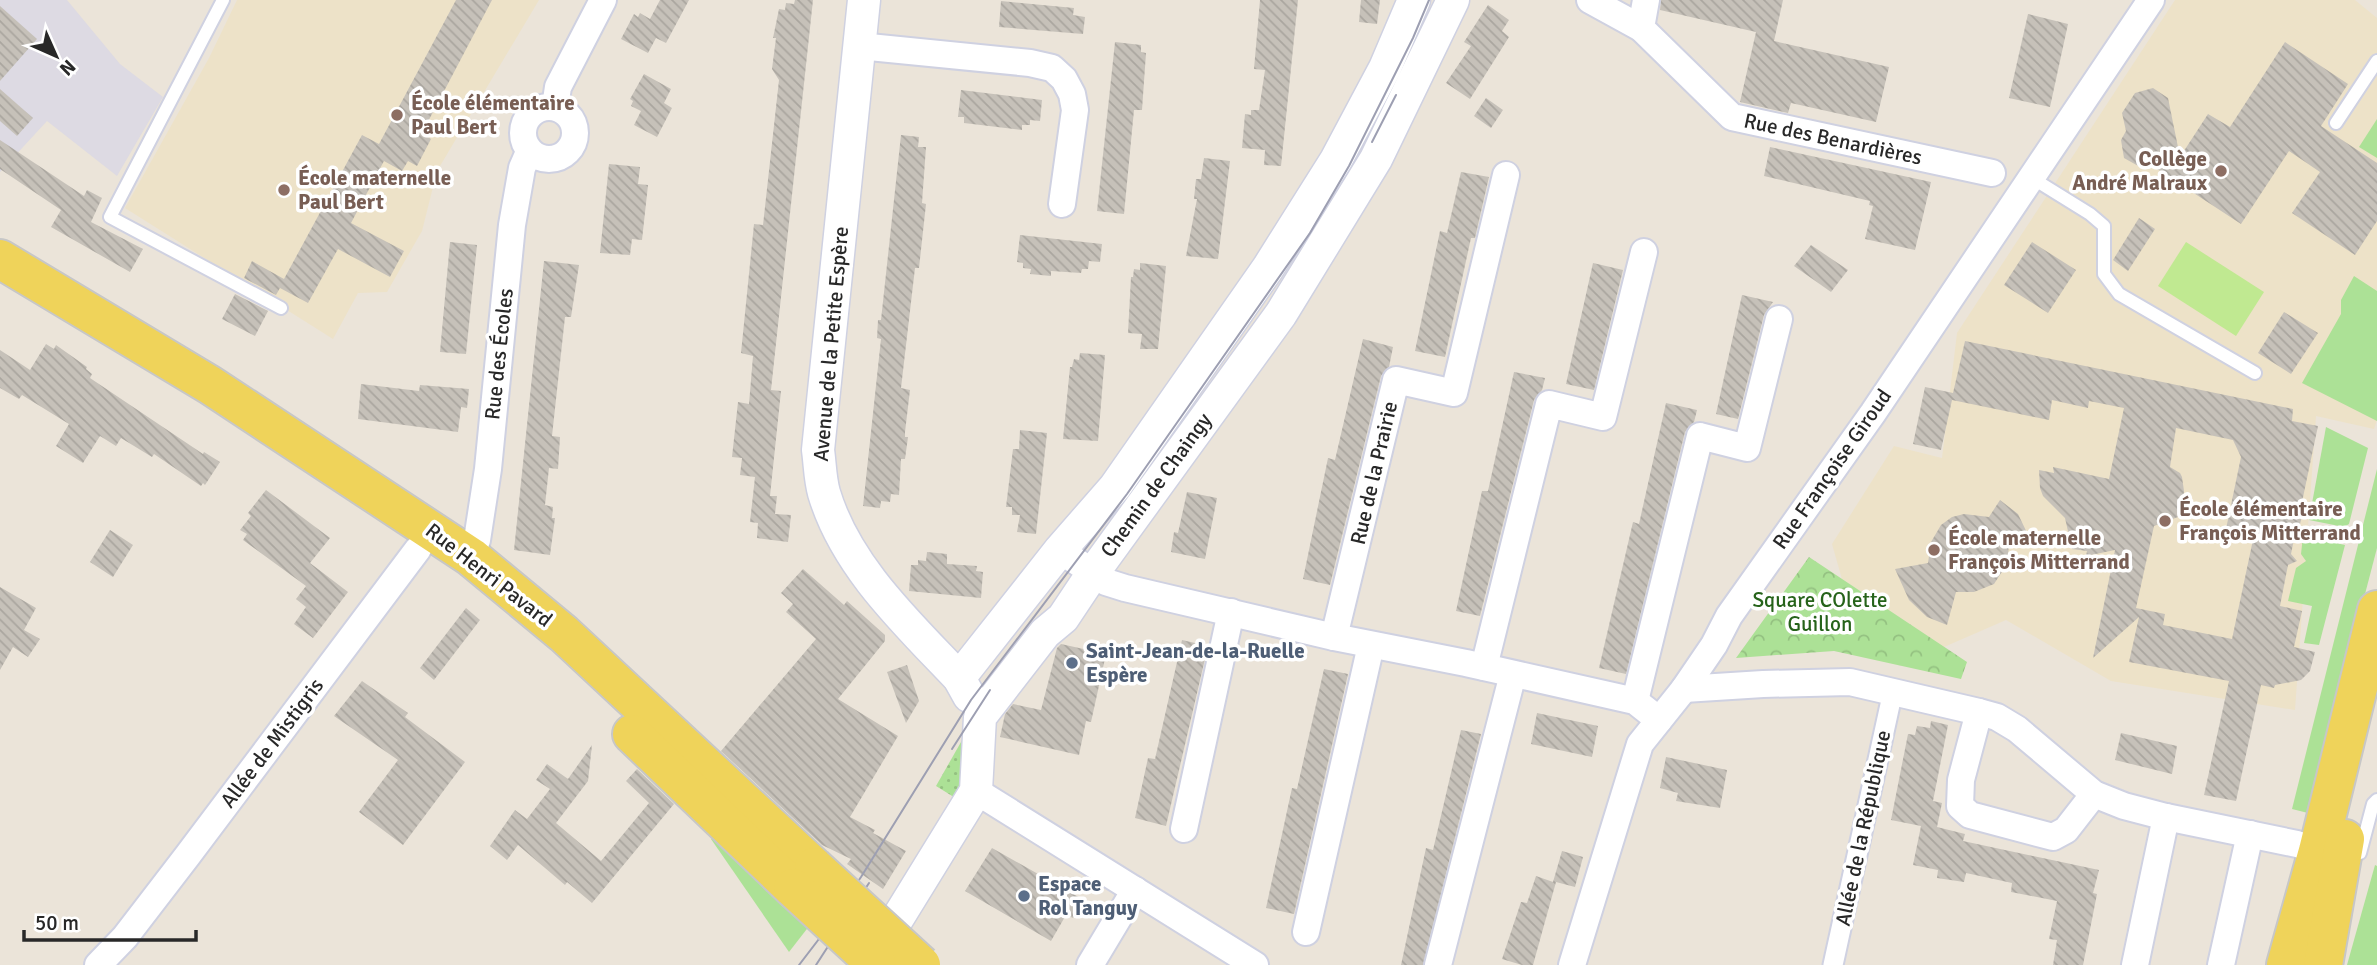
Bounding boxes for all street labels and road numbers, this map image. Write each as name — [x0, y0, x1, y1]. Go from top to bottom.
street label: Rue des Benardières — [1742, 107, 1924, 171]
street label: Avenue de la Petite Espère — [808, 225, 854, 463]
street label: Rue des Écoles — [479, 287, 519, 421]
street label: Rue Françoise Giroud — [1767, 384, 1897, 554]
street label: Rue de la Prairie — [1345, 399, 1403, 547]
street label: Chemin de Chaingy — [1095, 408, 1217, 562]
street label: Rue Henri Pavard — [420, 517, 558, 633]
street label: Allée de Mistigris — [215, 673, 329, 813]
street label: Allée de la République — [1830, 728, 1896, 928]

